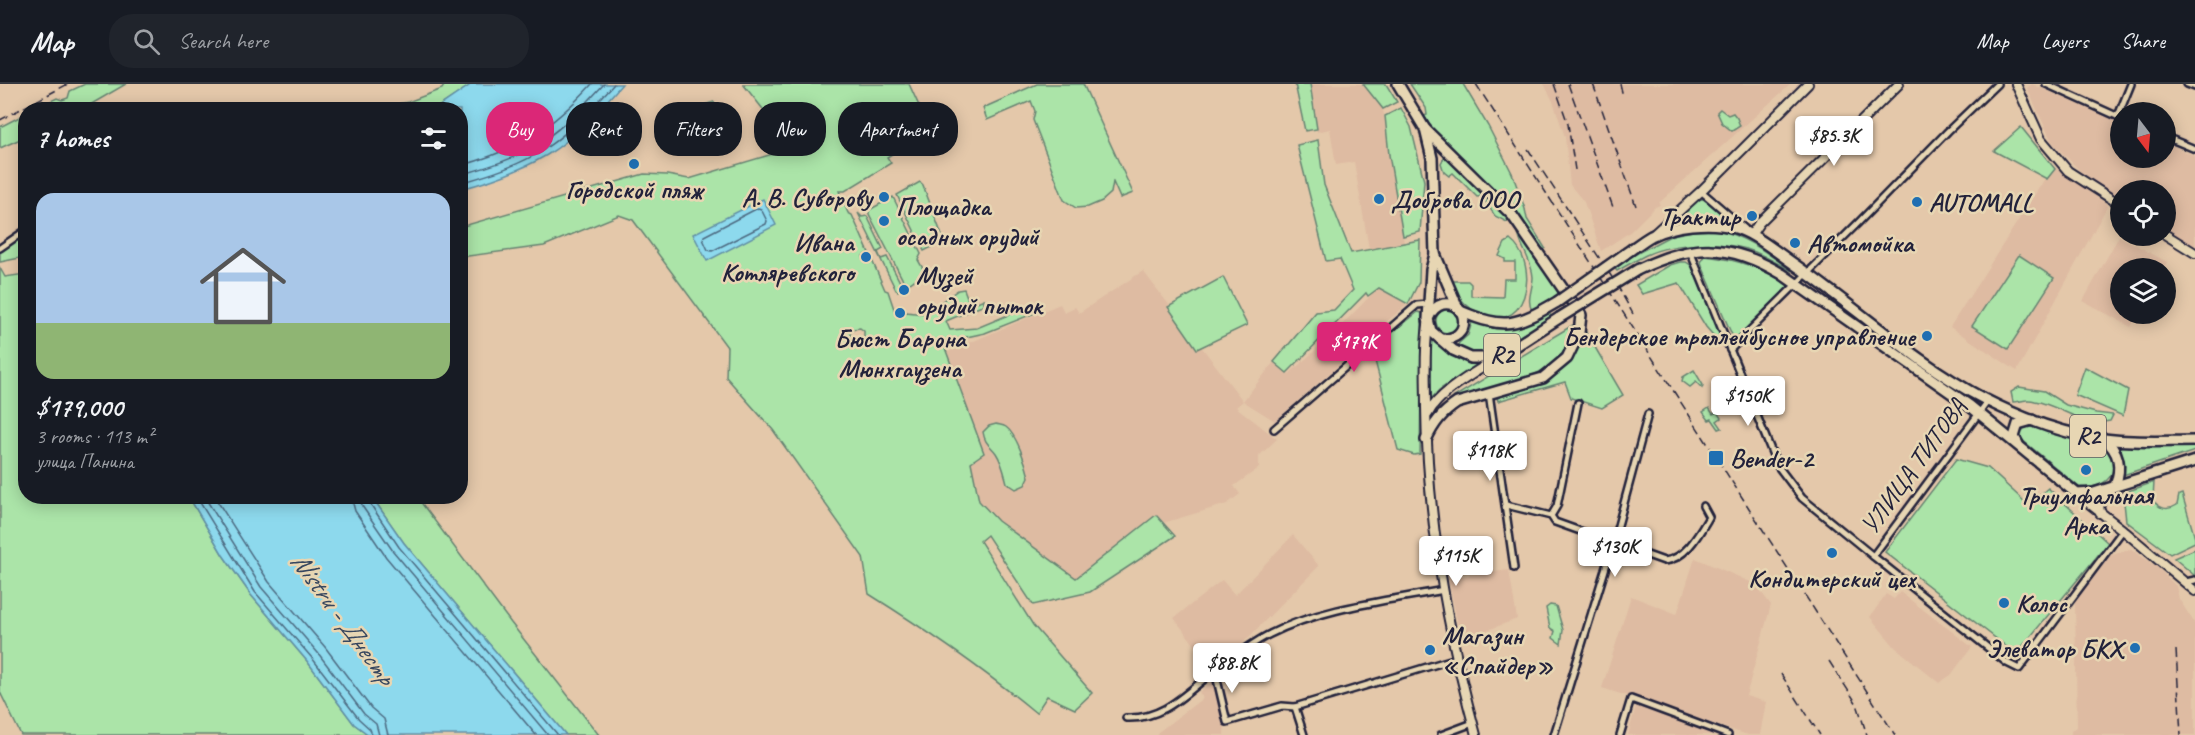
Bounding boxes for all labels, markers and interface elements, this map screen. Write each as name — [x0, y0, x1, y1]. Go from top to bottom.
search box — [109, 14, 529, 68]
text: Map — [30, 24, 73, 59]
icon: search — [130, 25, 163, 58]
text: Search here — [178, 27, 268, 55]
text: Map — [1976, 28, 2009, 54]
text: Layers — [2042, 28, 2088, 54]
text: Share — [2121, 28, 2165, 54]
chip: Buy — [486, 102, 554, 156]
chip: Rent — [566, 102, 642, 156]
chip: Filters — [654, 102, 742, 156]
chip: New — [754, 102, 826, 156]
chip: Apartment — [838, 102, 958, 156]
north arrow — [2110, 102, 2176, 168]
map controls — [2110, 102, 2176, 324]
pin: $85.3K — [1785, 116, 1883, 167]
text: 7 homes — [36, 122, 109, 155]
icon: filters — [417, 122, 450, 155]
text: $85.3K — [1809, 123, 1859, 148]
marker: Городской пляж — [627, 157, 641, 171]
place label: Городской пляж — [566, 173, 706, 206]
button: locate — [2110, 180, 2176, 246]
place label: А. В. Суворову — [742, 181, 875, 214]
place label: Доброва ООО — [1391, 183, 1522, 216]
place label: AUTOMALL — [1929, 186, 2035, 219]
marker: А. В. Суворову — [877, 190, 891, 204]
place label: Площадка осадных орудий — [896, 190, 1041, 253]
marker: Доброва ООО — [1372, 192, 1386, 206]
marker: AUTOMALL — [1910, 195, 1924, 209]
place label: Трактир — [1660, 200, 1742, 233]
marker: Трактир — [1745, 209, 1759, 223]
marker: Площадка осадных орудий — [877, 214, 891, 228]
place label: Ивана Котляревского — [721, 226, 857, 289]
place label: Автомойка — [1807, 227, 1916, 260]
icon: home — [189, 232, 297, 340]
marker: Автомойка — [1788, 236, 1802, 250]
marker: Ивана Котляревского — [859, 250, 873, 264]
button: layers — [2110, 258, 2176, 324]
place label: Музей орудий пыток — [916, 259, 1044, 322]
marker: Музей орудий пыток — [897, 283, 911, 297]
marker: Бюст Барона Мюнхгаузена — [893, 306, 907, 320]
place label: Бендерское троллейбусное управление — [1563, 320, 1917, 353]
place label: Бюст Барона Мюнхгаузена — [835, 322, 968, 385]
pin: $179K — [1312, 322, 1396, 373]
text: $179K — [1331, 329, 1377, 354]
marker: Бендерское троллейбусное управление — [1920, 329, 1934, 343]
road number: R2 — [1484, 334, 1520, 376]
pin: $150K — [1706, 376, 1790, 427]
text: $150K — [1725, 383, 1771, 408]
text: $179,000 — [36, 391, 123, 424]
street label: УЛИЦА ТИТОВА — [1853, 391, 1974, 541]
road number: R2 — [2070, 415, 2106, 457]
text: 3 rooms · 113 m² — [36, 424, 153, 449]
pin: $118K — [1448, 431, 1532, 482]
text: $118K — [1467, 438, 1513, 463]
place label: Bender-2 — [1730, 442, 1815, 475]
text: улица Панина — [36, 449, 134, 474]
marker: Bender-2 — [1707, 449, 1725, 467]
marker: Триумфальная Арка — [2079, 463, 2093, 477]
place label: Триумфальная Арка — [2019, 479, 2155, 542]
pin: $130K — [1573, 527, 1657, 578]
text: $130K — [1592, 534, 1638, 559]
pin: $115K — [1414, 536, 1498, 587]
text: $115K — [1433, 543, 1479, 568]
water label: Nistru - Днестр — [283, 545, 404, 693]
marker: Кондитерский цех — [1825, 546, 1839, 560]
place label: Кондитерский цех — [1748, 562, 1918, 595]
place label: Колос — [2016, 587, 2068, 620]
marker: Колос — [1997, 596, 2011, 610]
place label: Магазин «Спайдер» — [1442, 619, 1554, 682]
place label: Элеватор БКХ — [1987, 632, 2126, 665]
marker: Элеватор БКХ — [2128, 641, 2142, 655]
pin: $88.8K — [1183, 643, 1281, 694]
marker: Магазин «Спайдер» — [1423, 643, 1437, 657]
text: $88.8K — [1207, 650, 1257, 675]

